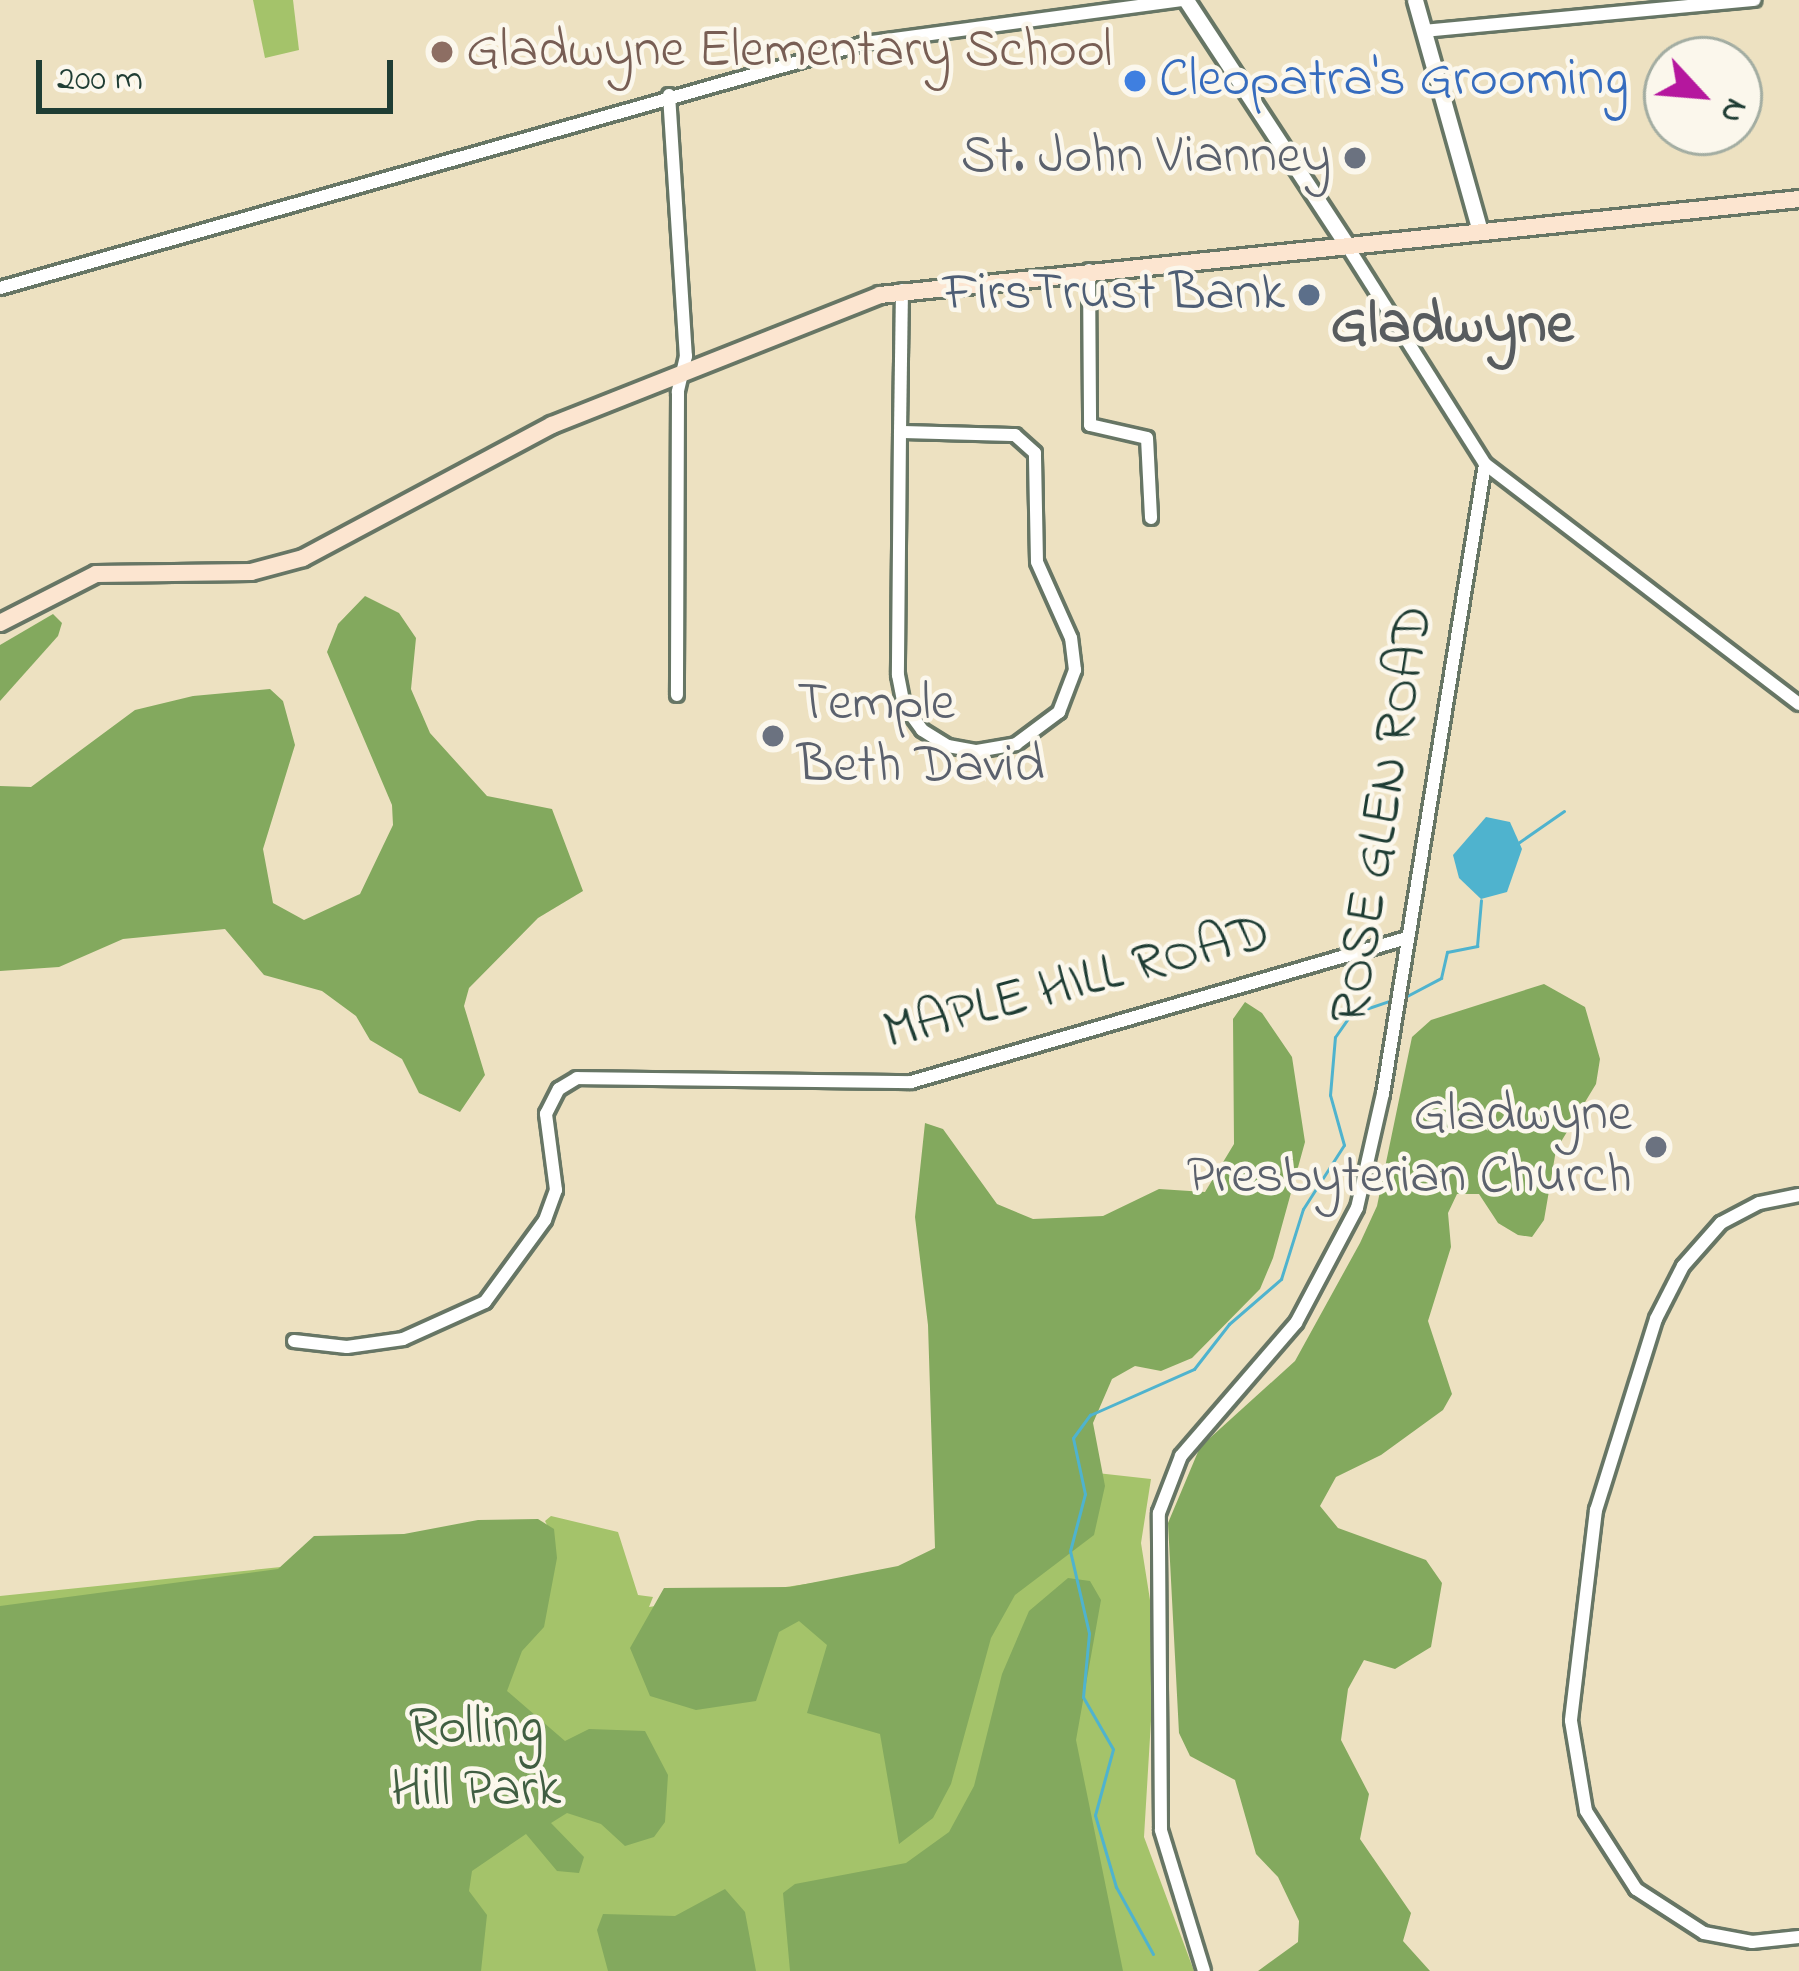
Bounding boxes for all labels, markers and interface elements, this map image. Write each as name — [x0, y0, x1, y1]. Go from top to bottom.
place label: Gladwyne Elementary School — [466, 20, 1112, 84]
scale bar — [42, 36, 399, 110]
north arrow — [1643, 36, 1763, 156]
marker: Gladwyne Elementary School — [429, 39, 455, 65]
place label: Cleopatra's Grooming — [1159, 49, 1628, 113]
text: 200 m — [57, 54, 143, 107]
marker: Cleopatra's Grooming — [1122, 68, 1148, 94]
text: N — [1706, 90, 1759, 131]
place label: St. John Vianney — [961, 126, 1331, 190]
marker: St. John Vianney — [1342, 145, 1368, 171]
place label: FirsTrust Bank — [943, 263, 1285, 327]
marker: FirsTrust Bank — [1296, 282, 1322, 308]
district label: Gladwyne — [1331, 290, 1573, 362]
street label: ROSE GLEN ROAD — [1319, 601, 1449, 1029]
place label: Temple Beth David — [797, 673, 1045, 800]
marker: Temple Beth David — [760, 723, 786, 749]
street label: MAPLE HILL ROAD — [877, 901, 1277, 1067]
place label: Gladwyne Presbyterian Church — [1187, 1084, 1632, 1210]
marker: Gladwyne Presbyterian Church — [1643, 1134, 1669, 1160]
park label: Rolling Hill Park — [391, 1697, 561, 1824]

